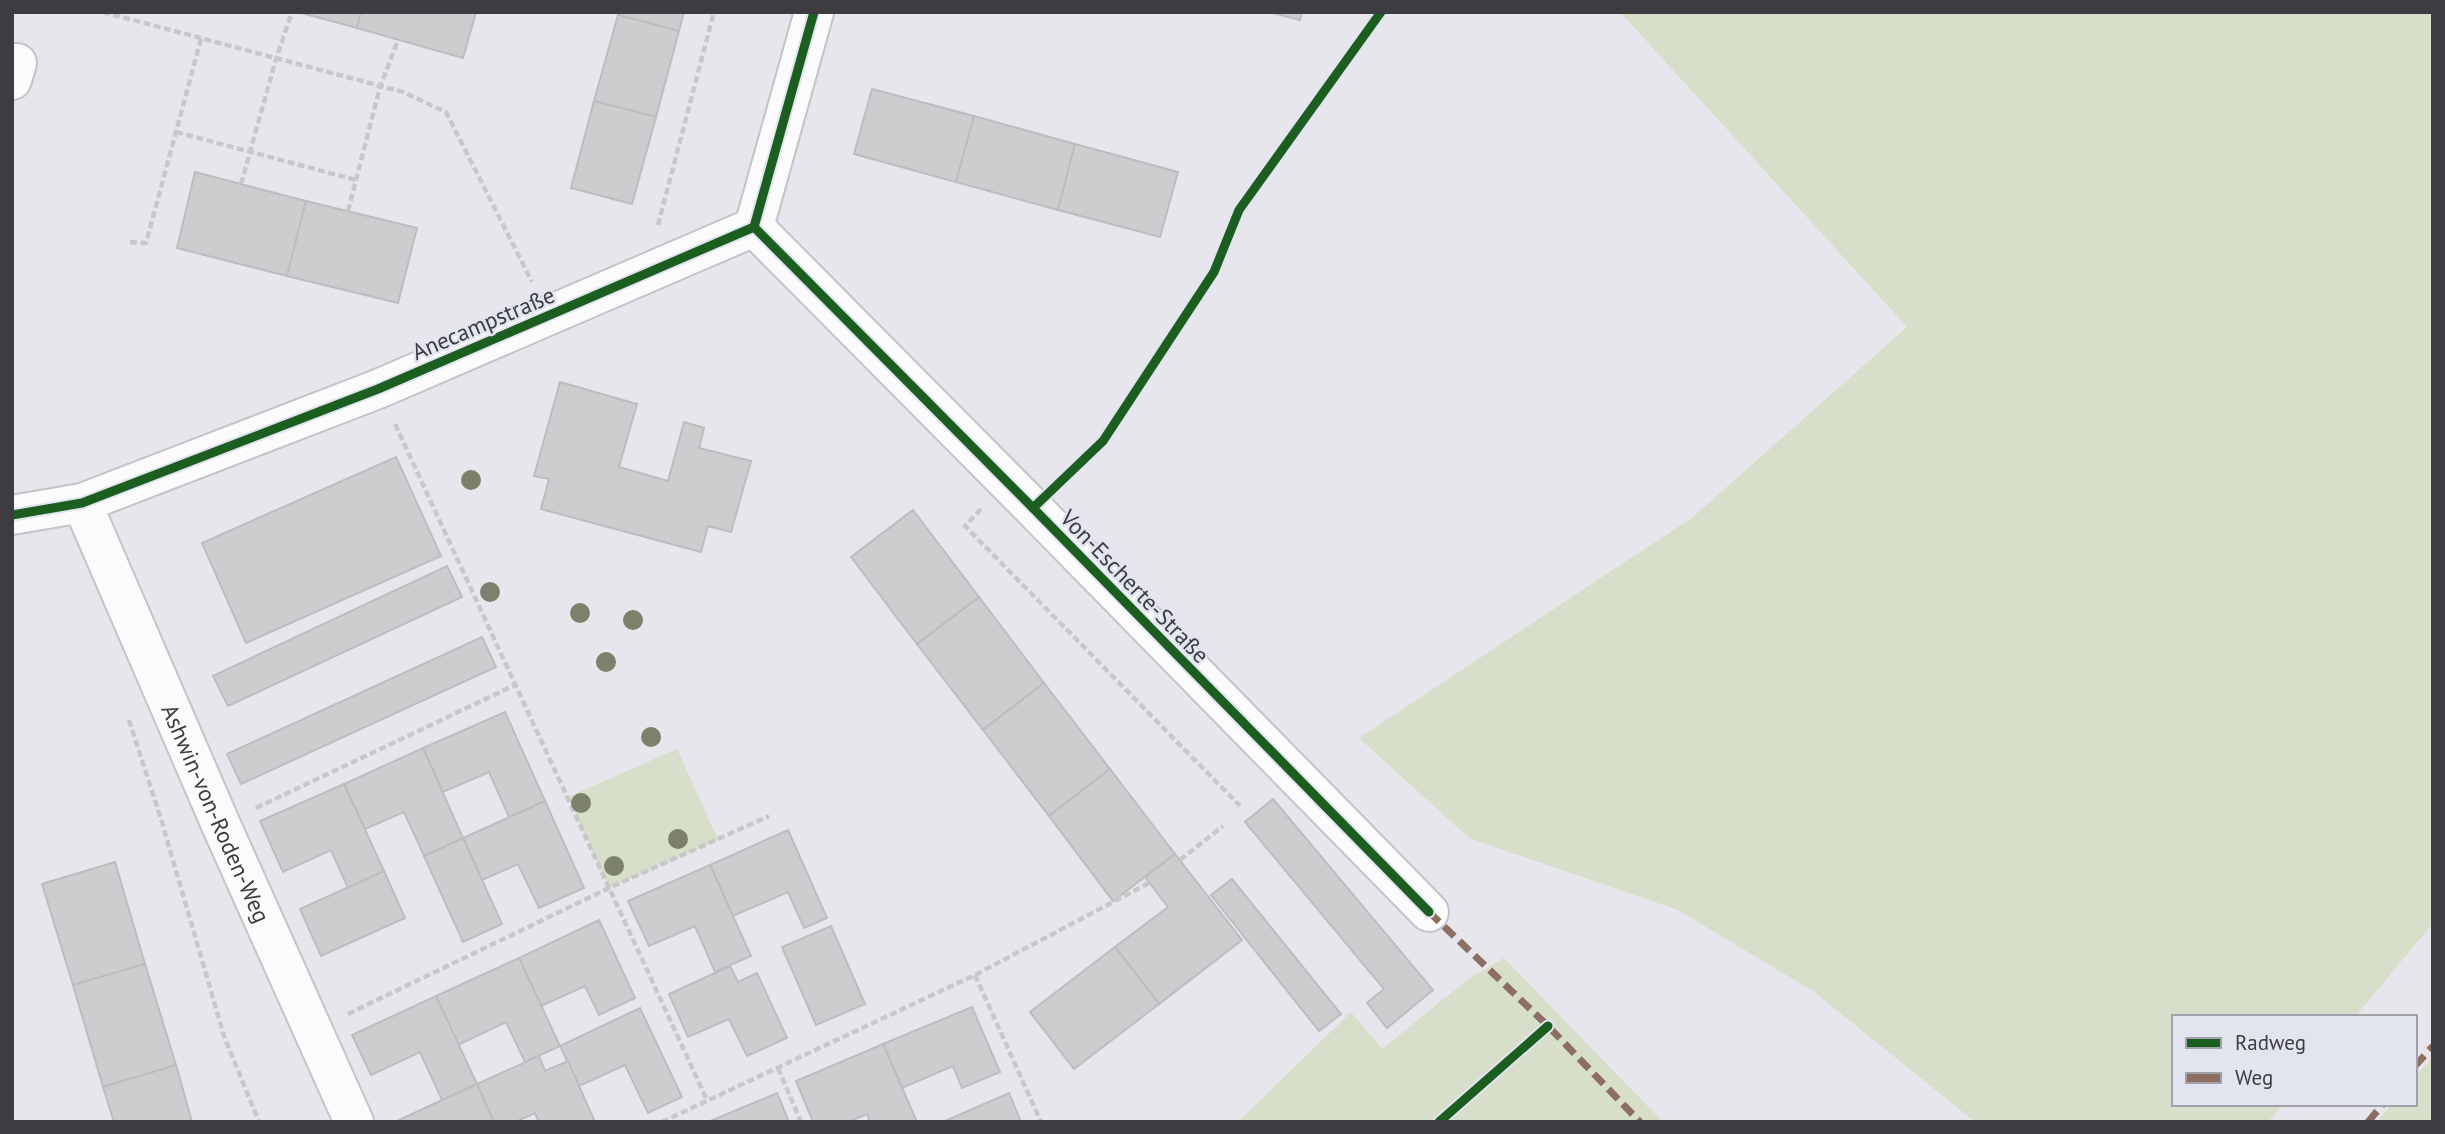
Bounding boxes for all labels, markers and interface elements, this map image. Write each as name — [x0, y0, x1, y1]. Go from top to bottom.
street label: Anecampstraße — [407, 280, 559, 366]
street label: Von-Escherte-Straße — [1054, 503, 1216, 669]
street label: Ashwin-von-Roden-Weg — [156, 699, 277, 927]
legend — [2172, 1015, 2417, 1106]
text: Radweg — [2235, 1029, 2306, 1056]
text: Weg — [2235, 1064, 2273, 1091]

